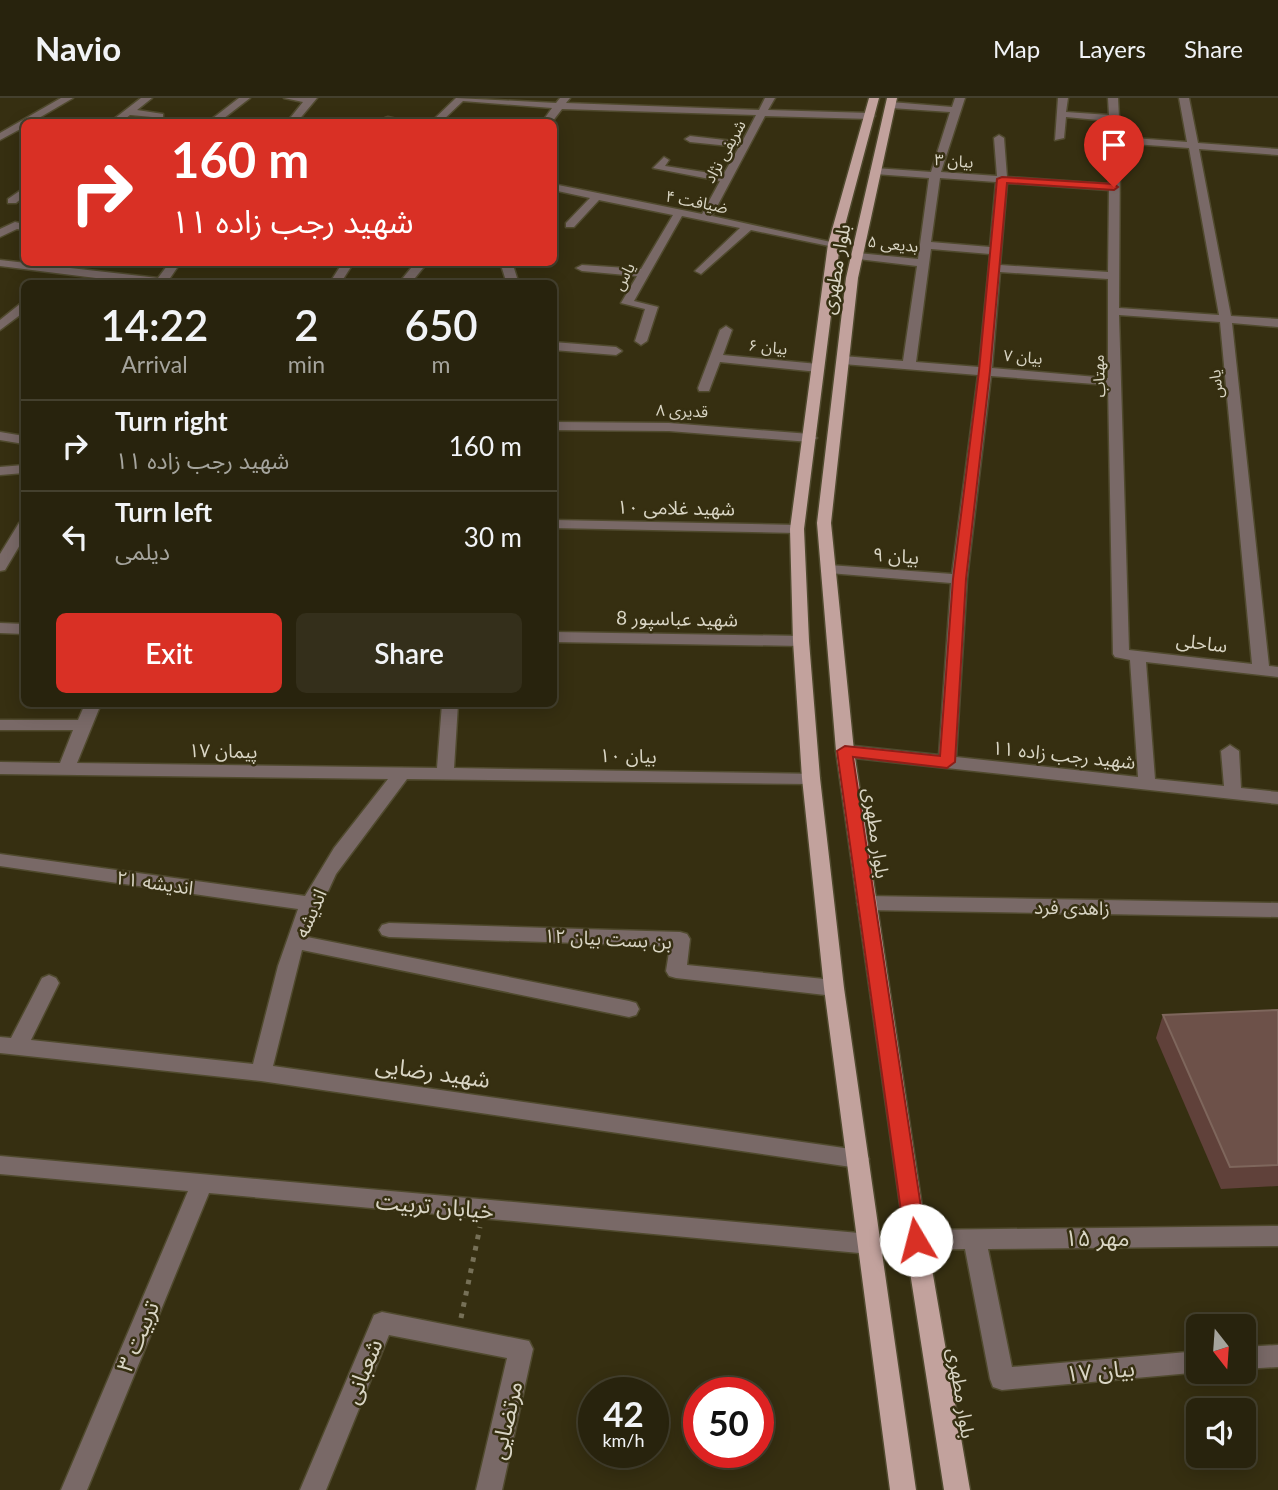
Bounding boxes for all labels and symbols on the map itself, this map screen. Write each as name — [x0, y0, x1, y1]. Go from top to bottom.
pin — [1084, 115, 1144, 187]
street label: شریفی نژاد — [699, 116, 750, 186]
street label: بیان ۳ — [934, 149, 974, 172]
street label: ضیافت ۴ — [664, 186, 730, 216]
street label: بلوار مطهری — [816, 222, 855, 316]
street label: بدیعی ۵ — [867, 231, 919, 256]
street label: یاس — [608, 259, 639, 294]
street label: بیان ۶ — [747, 335, 788, 358]
street label: بیان ۷ — [1003, 345, 1043, 368]
street label: مهتاب — [1088, 354, 1109, 398]
street label: یاس — [1204, 369, 1227, 399]
street label: قدیری ۸ — [656, 400, 708, 421]
street label: شهید غلامی ۱۰ — [617, 494, 735, 521]
street label: بیان ۹ — [872, 542, 920, 568]
street label: شهید عباسپور 8 — [616, 605, 738, 633]
street label: ساحلی — [1175, 627, 1229, 658]
street label: شهید رجب زاده ۱۱ — [991, 735, 1137, 774]
street label: پیمان ۱۷ — [188, 738, 258, 764]
street label: بیان ۱۰ — [599, 743, 657, 767]
street label: بلوار مطهری — [858, 786, 895, 880]
street label: اندیشه ۲۱ — [115, 865, 195, 899]
street label: اندیشه — [289, 885, 331, 941]
street label: زاهدی فرد — [1034, 895, 1110, 920]
street label: بن بست بیان ۱۲ — [543, 923, 673, 954]
street label: شهید رضایی — [374, 1049, 492, 1094]
street label: خیابان تربیت — [375, 1186, 495, 1225]
position arrow — [879, 1203, 953, 1277]
street label: مهر ۱۵ — [1064, 1223, 1130, 1252]
street label: تربیت ۳ — [110, 1296, 165, 1376]
north arrow — [1186, 1314, 1256, 1384]
street label: شعبانی — [336, 1334, 388, 1408]
street label: بلوار مطهری — [943, 1346, 980, 1440]
street label: بیان ۱۷ — [1064, 1353, 1136, 1387]
speed limit sign: 50 — [683, 1377, 774, 1468]
street label: مرتضایی — [482, 1378, 529, 1462]

